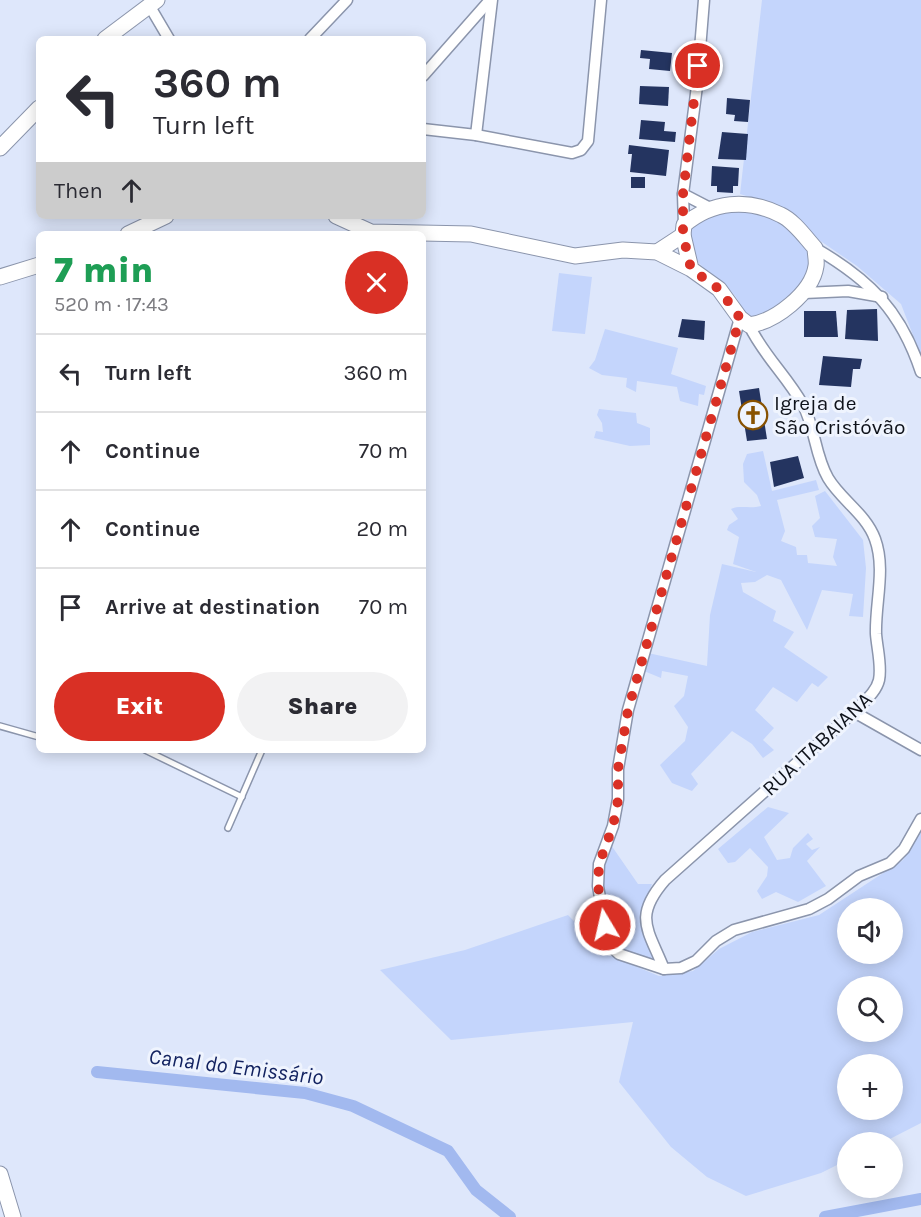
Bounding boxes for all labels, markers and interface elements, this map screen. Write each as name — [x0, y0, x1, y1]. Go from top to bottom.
pin — [672, 40, 723, 91]
icon: arrive — [681, 49, 714, 82]
text: 360 m — [153, 58, 282, 108]
icon: left — [54, 60, 132, 138]
text: Turn left — [153, 109, 254, 141]
icon: ahead — [115, 174, 148, 207]
text: Then — [54, 178, 103, 204]
text: 7 min — [54, 249, 153, 291]
button: close — [345, 251, 408, 314]
text: 520 m · 17:43 — [54, 293, 169, 316]
icon: left — [54, 357, 87, 390]
text: Turn left — [105, 360, 192, 386]
text: 360 m — [344, 360, 408, 386]
place label: Igreja de São Cristóvão — [774, 391, 905, 439]
church icon: Igreja de São Cristóvão — [737, 399, 769, 431]
icon: ahead — [54, 435, 87, 468]
text: Continue — [105, 438, 200, 464]
text: 70 m — [359, 438, 408, 464]
icon: ahead — [54, 513, 87, 546]
text: Continue — [105, 516, 200, 542]
text: 20 m — [356, 516, 408, 542]
icon: arrive — [54, 591, 87, 624]
text: Arrive at destination — [105, 594, 320, 620]
text: 70 m — [359, 594, 408, 620]
button: Exit — [54, 672, 225, 741]
button: Share — [237, 672, 408, 741]
street label: RUA ITABAIANA — [757, 687, 877, 801]
position arrow — [573, 893, 637, 957]
map controls — [837, 898, 903, 1198]
button: sound — [837, 898, 903, 964]
button: search — [837, 976, 903, 1042]
water label: Canal do Emissário — [147, 1043, 325, 1091]
button: + — [837, 1054, 903, 1120]
button: − — [837, 1132, 903, 1198]

